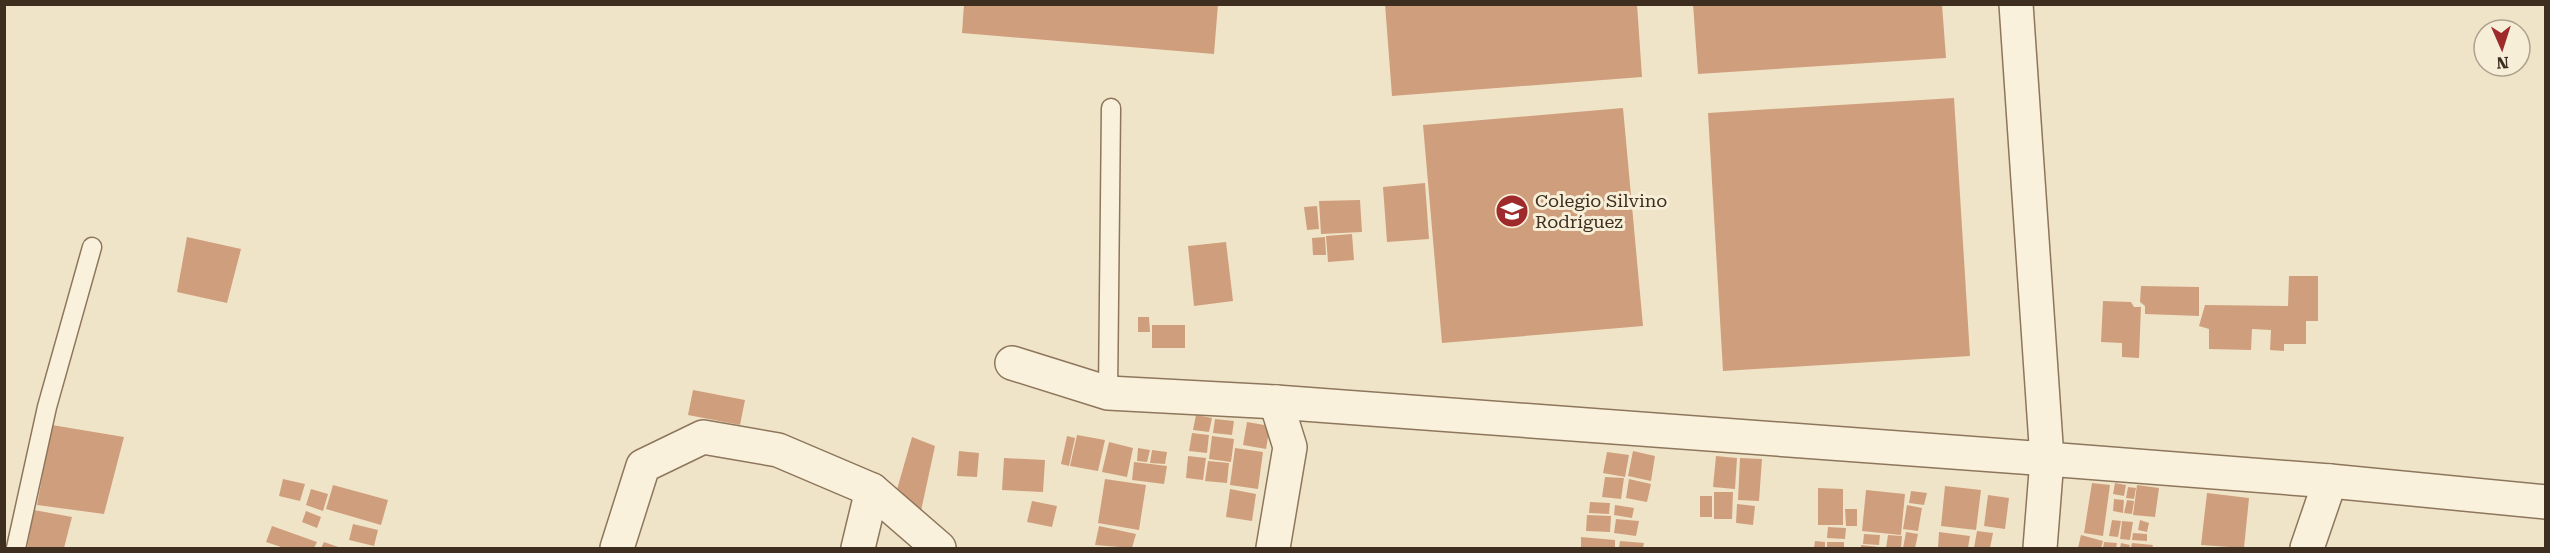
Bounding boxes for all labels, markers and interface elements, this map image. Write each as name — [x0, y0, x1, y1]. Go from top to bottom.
north arrow — [2472, 18, 2532, 78]
text: N — [2496, 53, 2509, 72]
place label: Colegio Silvino Rodríguez — [1535, 190, 1667, 232]
school or university icon: Colegio Silvino Rodríguez — [1494, 193, 1530, 229]

